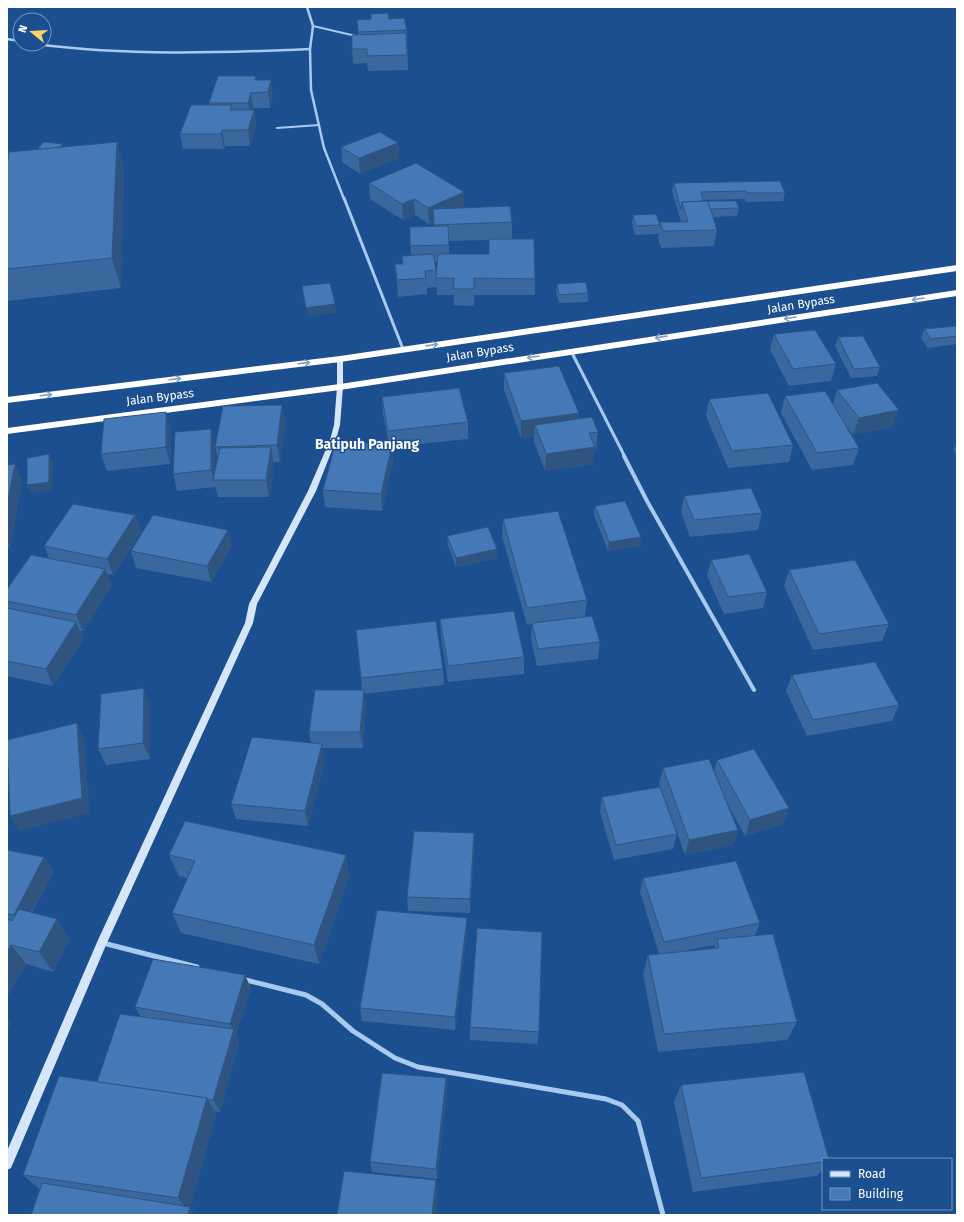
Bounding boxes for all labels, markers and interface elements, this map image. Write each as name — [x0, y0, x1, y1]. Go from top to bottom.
north arrow — [12, 12, 52, 52]
text: N — [16, 24, 30, 35]
street label: Jalan Bypass — [766, 292, 836, 316]
one-way arrow — [912, 295, 925, 303]
one-way arrow — [784, 314, 797, 322]
one-way arrow — [655, 334, 668, 342]
street label: Jalan Bypass — [445, 340, 515, 364]
one-way arrow — [426, 341, 439, 349]
one-way arrow — [527, 353, 540, 361]
one-way arrow — [297, 360, 310, 367]
one-way arrow — [168, 375, 181, 383]
street label: Jalan Bypass — [125, 386, 195, 408]
one-way arrow — [39, 391, 52, 399]
district label: Batipuh Panjang — [315, 436, 419, 453]
legend — [822, 1158, 952, 1210]
text: Road — [858, 1167, 886, 1181]
text: Building — [858, 1187, 904, 1201]

